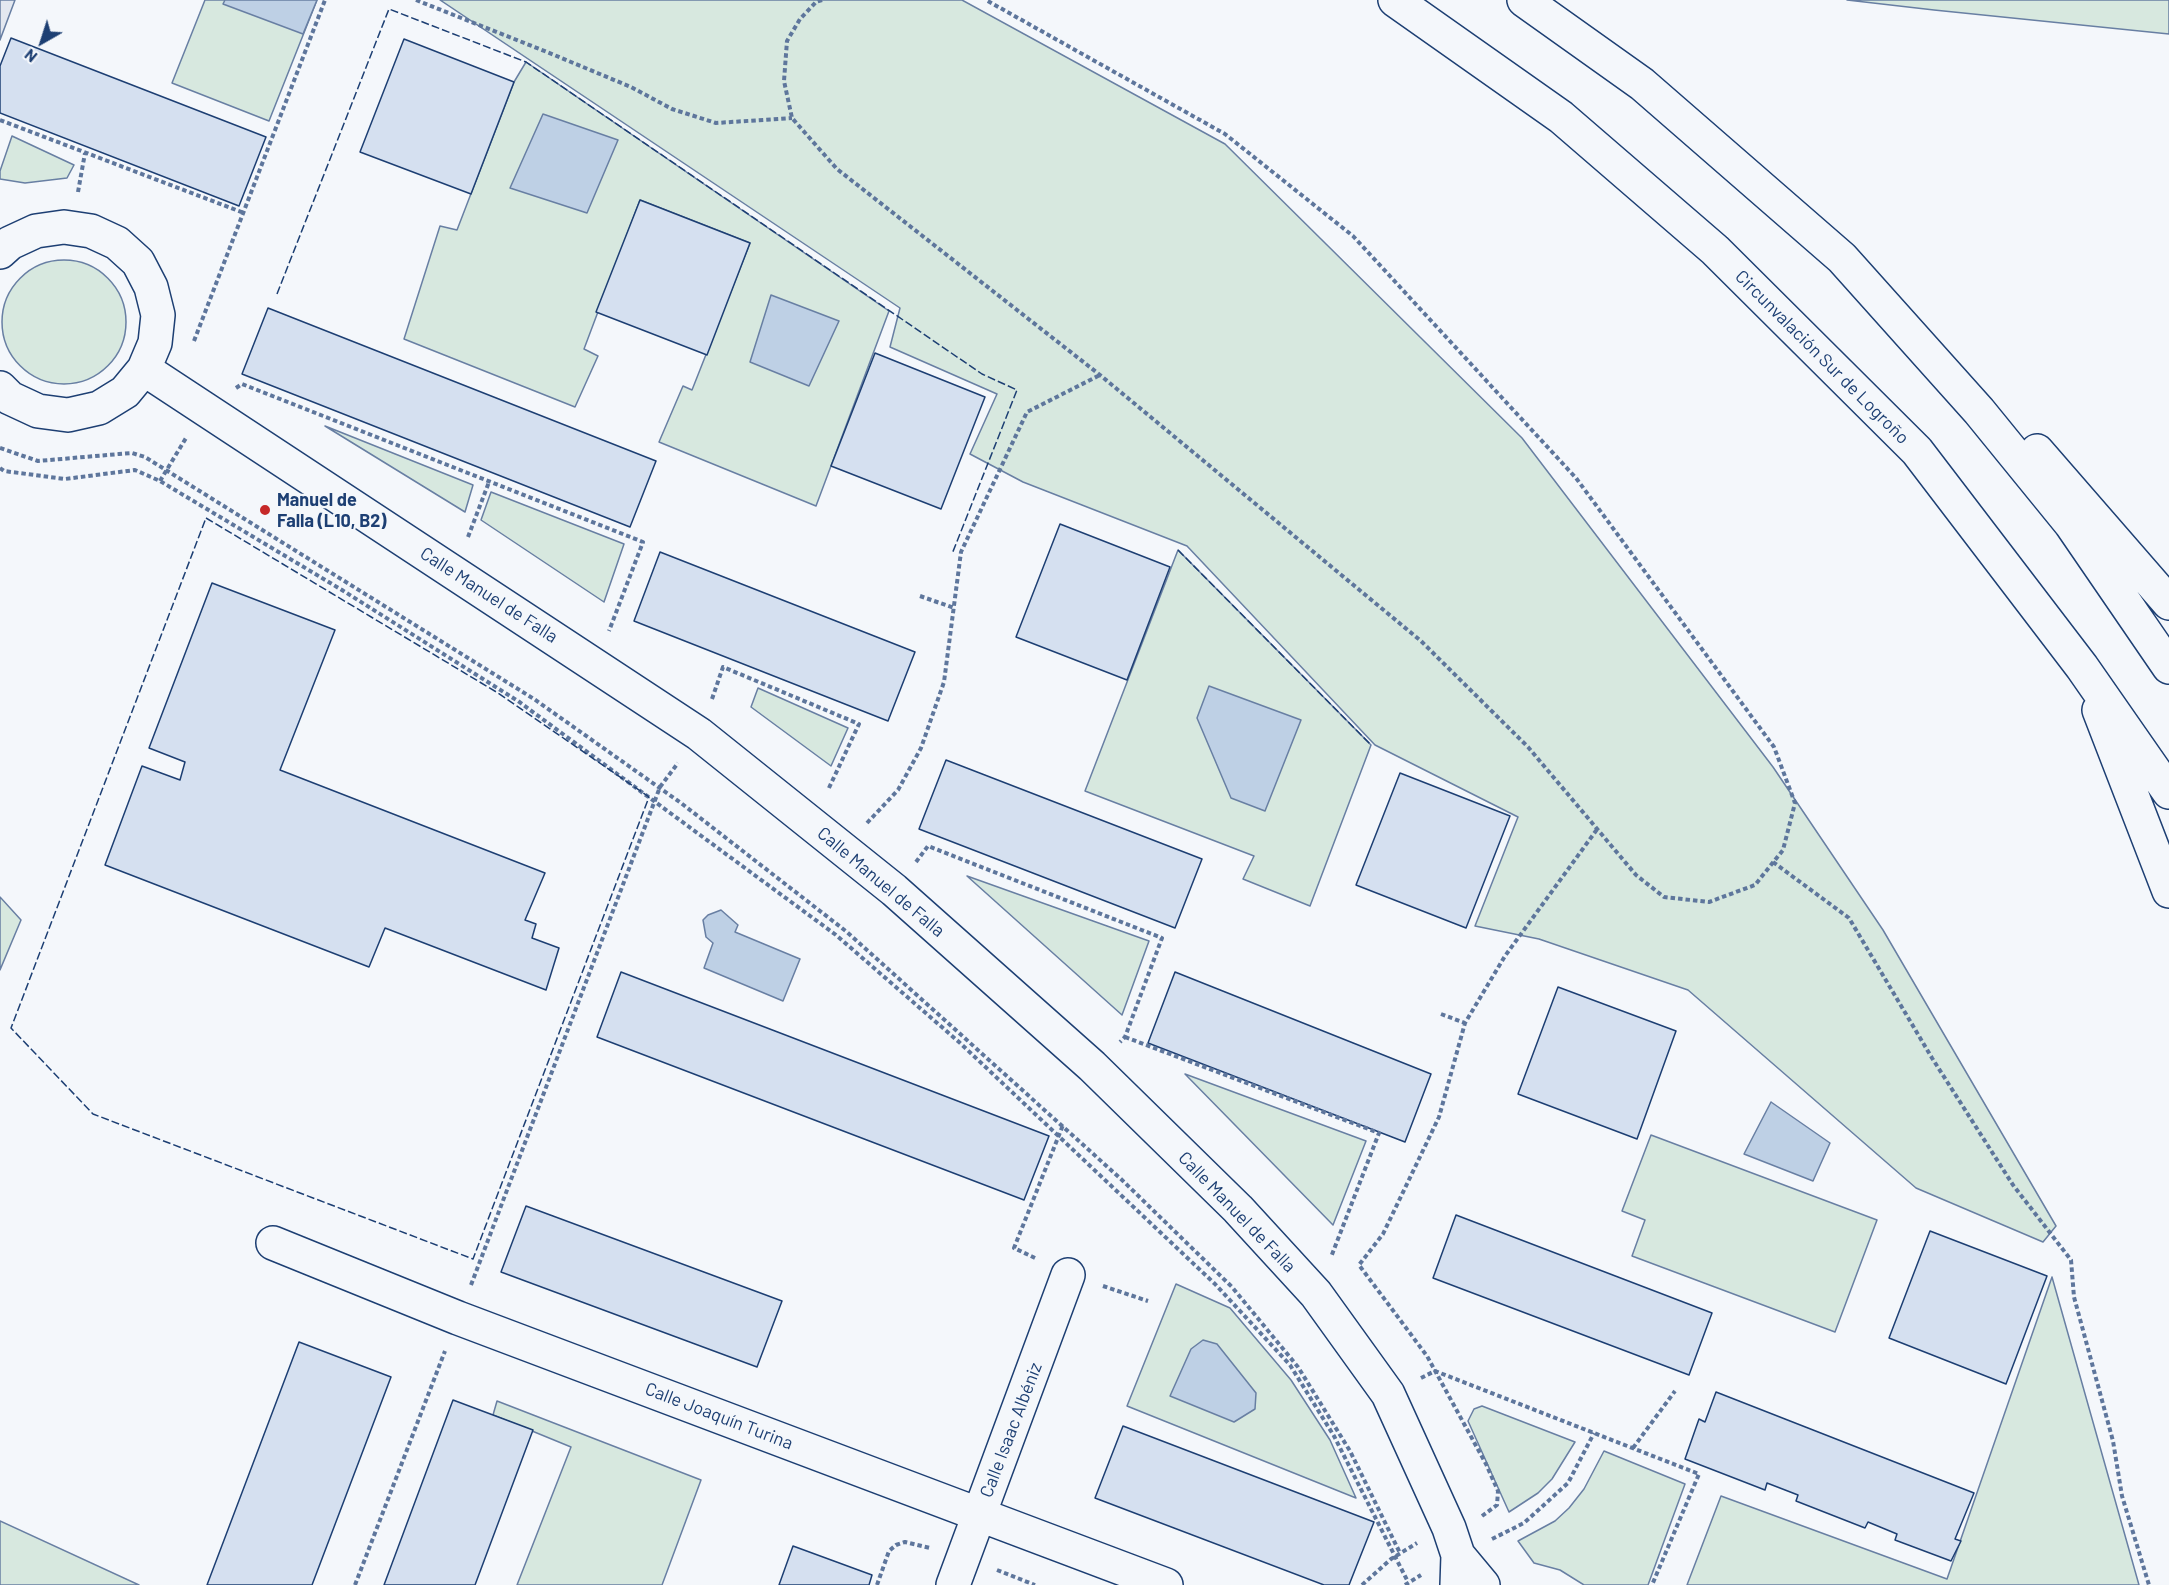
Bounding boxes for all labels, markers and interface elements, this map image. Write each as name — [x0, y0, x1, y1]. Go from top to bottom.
north arrow — [12, 12, 72, 72]
text: N — [20, 46, 40, 67]
street label: Circunvalación Sur de Logroño — [1731, 266, 1913, 448]
place label: Manuel de Falla (L10, B2) — [277, 489, 387, 532]
marker: Manuel de Falla (L10, B2) — [258, 503, 272, 517]
street label: Calle Manuel de Falla — [416, 542, 562, 648]
street label: Calle Manuel de Falla — [813, 822, 949, 942]
street label: Calle Manuel de Falla — [1174, 1147, 1300, 1277]
street label: Calle Isaac Albéniz — [975, 1359, 1047, 1501]
street label: Calle Joaquín Turina — [642, 1378, 796, 1454]

